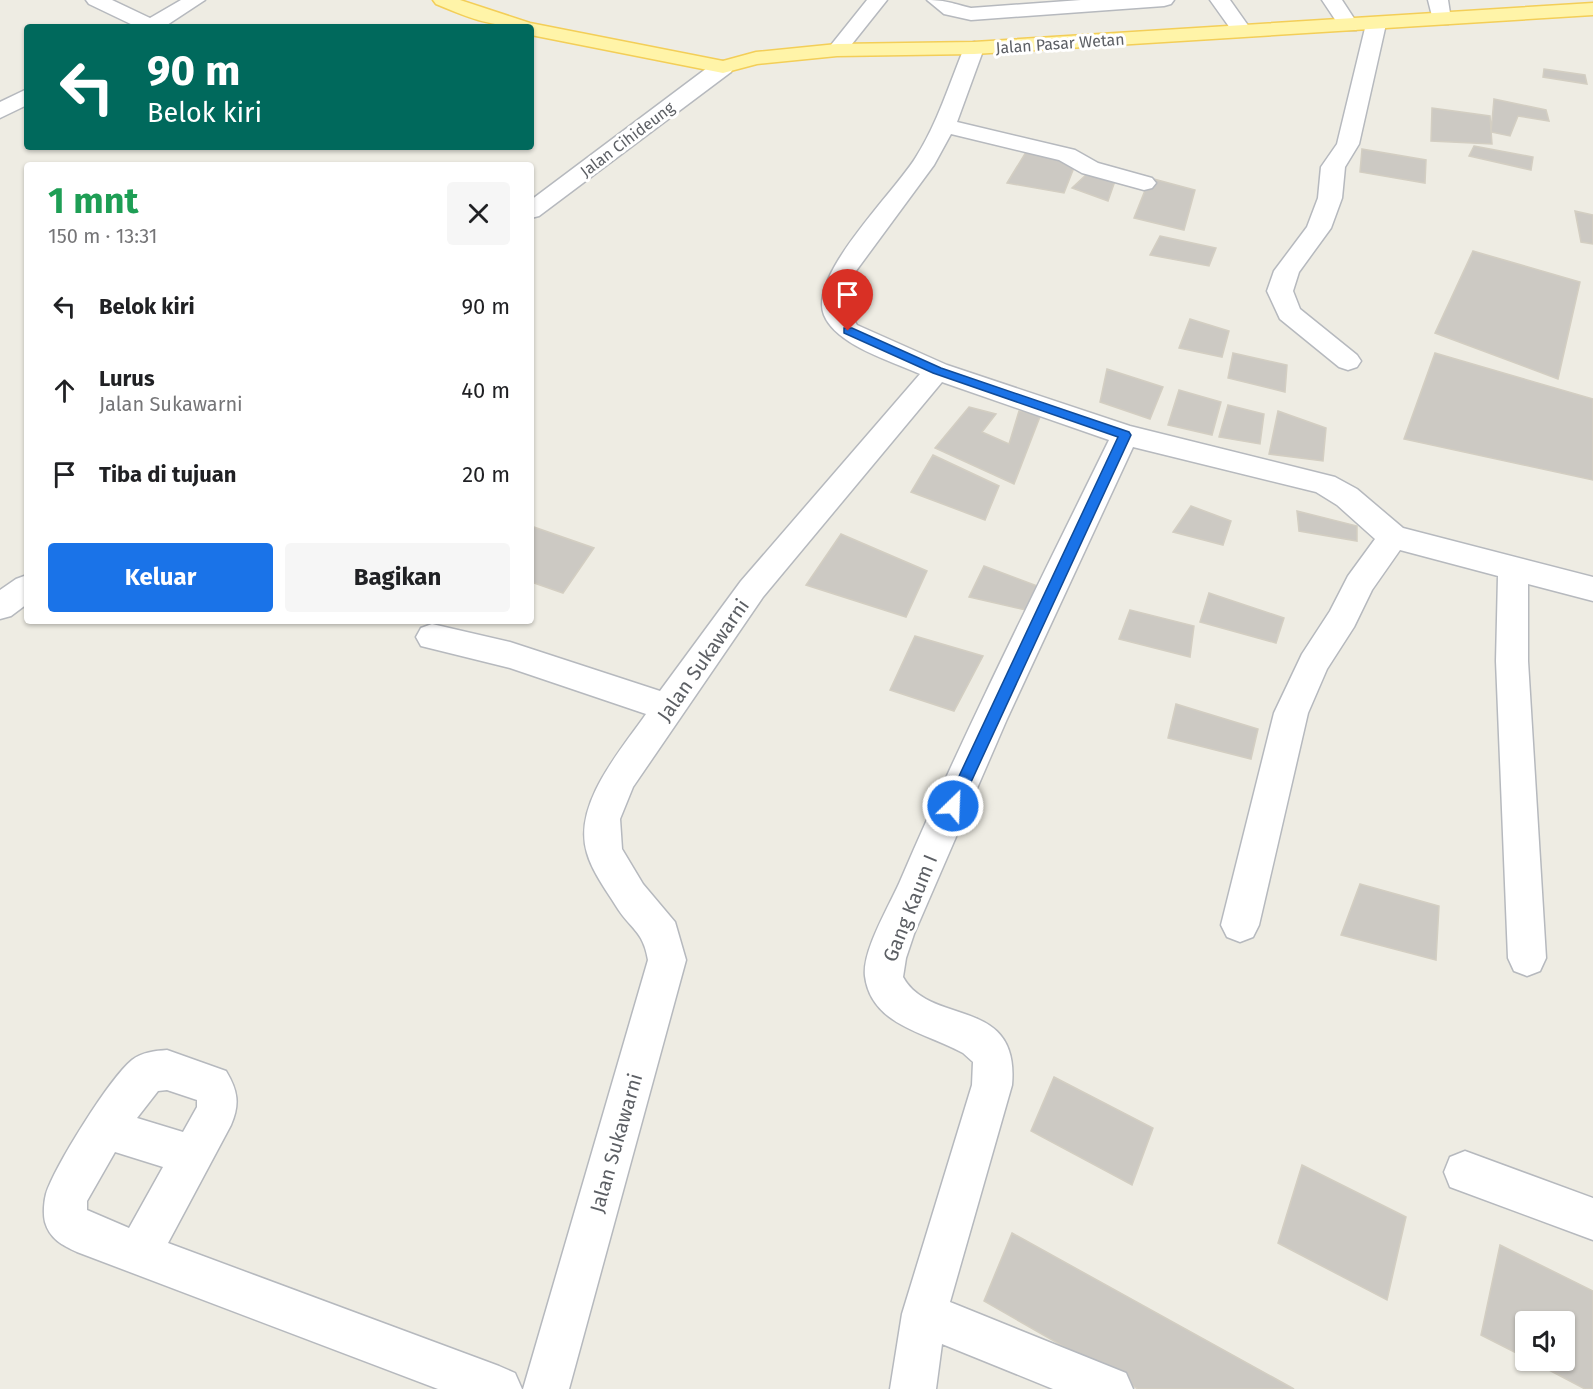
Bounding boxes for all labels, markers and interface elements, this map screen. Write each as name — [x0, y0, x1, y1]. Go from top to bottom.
street label: Jalan Pasar Wetan — [995, 30, 1125, 57]
text: 90 m — [147, 46, 241, 96]
icon: left — [48, 48, 126, 126]
text: Belok kiri — [147, 97, 262, 129]
street label: Jalan Cihideung — [576, 97, 679, 181]
text: 1 mnt — [48, 179, 138, 223]
button: close — [447, 182, 510, 245]
text: 150 m · 13:31 — [48, 224, 157, 248]
pin — [822, 269, 873, 331]
icon: arrive — [831, 278, 864, 311]
icon: left — [48, 290, 81, 323]
text: Belok kiri — [99, 293, 195, 320]
text: 90 m — [461, 293, 510, 320]
text: Lurus — [99, 365, 155, 392]
icon: ahead — [48, 374, 81, 407]
text: 40 m — [461, 377, 510, 404]
text: Jalan Sukawarni — [99, 392, 243, 416]
icon: arrive — [48, 458, 81, 491]
text: Tiba di tujuan — [99, 461, 236, 488]
text: 20 m — [462, 461, 510, 488]
button: Keluar — [48, 543, 273, 612]
button: Bagikan — [285, 543, 510, 612]
street label: Jalan Sukawarni — [652, 594, 754, 726]
position arrow — [921, 774, 985, 838]
street label: Gang Kaum I — [878, 851, 942, 965]
street label: Jalan Sukawarni — [585, 1071, 647, 1215]
map controls — [1515, 1311, 1575, 1371]
button: sound — [1515, 1311, 1575, 1371]

